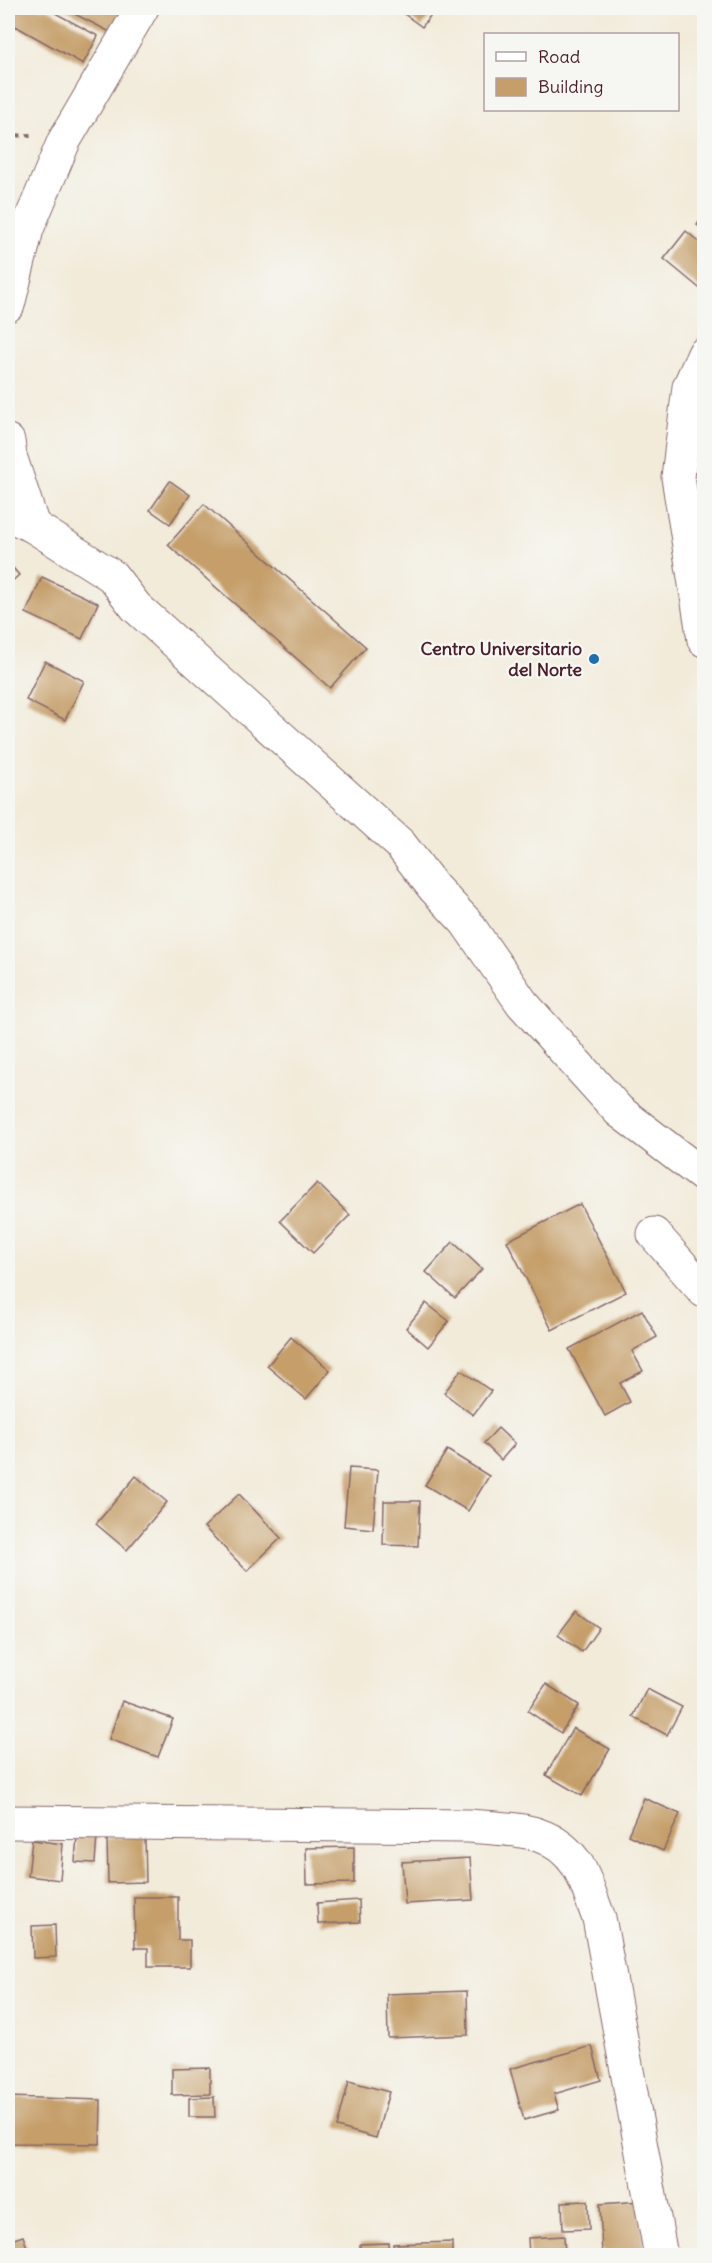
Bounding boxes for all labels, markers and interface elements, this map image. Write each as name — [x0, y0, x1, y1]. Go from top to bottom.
legend — [484, 33, 679, 111]
text: Road — [538, 45, 581, 68]
text: Building — [538, 75, 603, 98]
place label: Centro Universitario del Norte — [421, 637, 582, 681]
marker: Centro Universitario del Norte — [587, 652, 601, 666]

